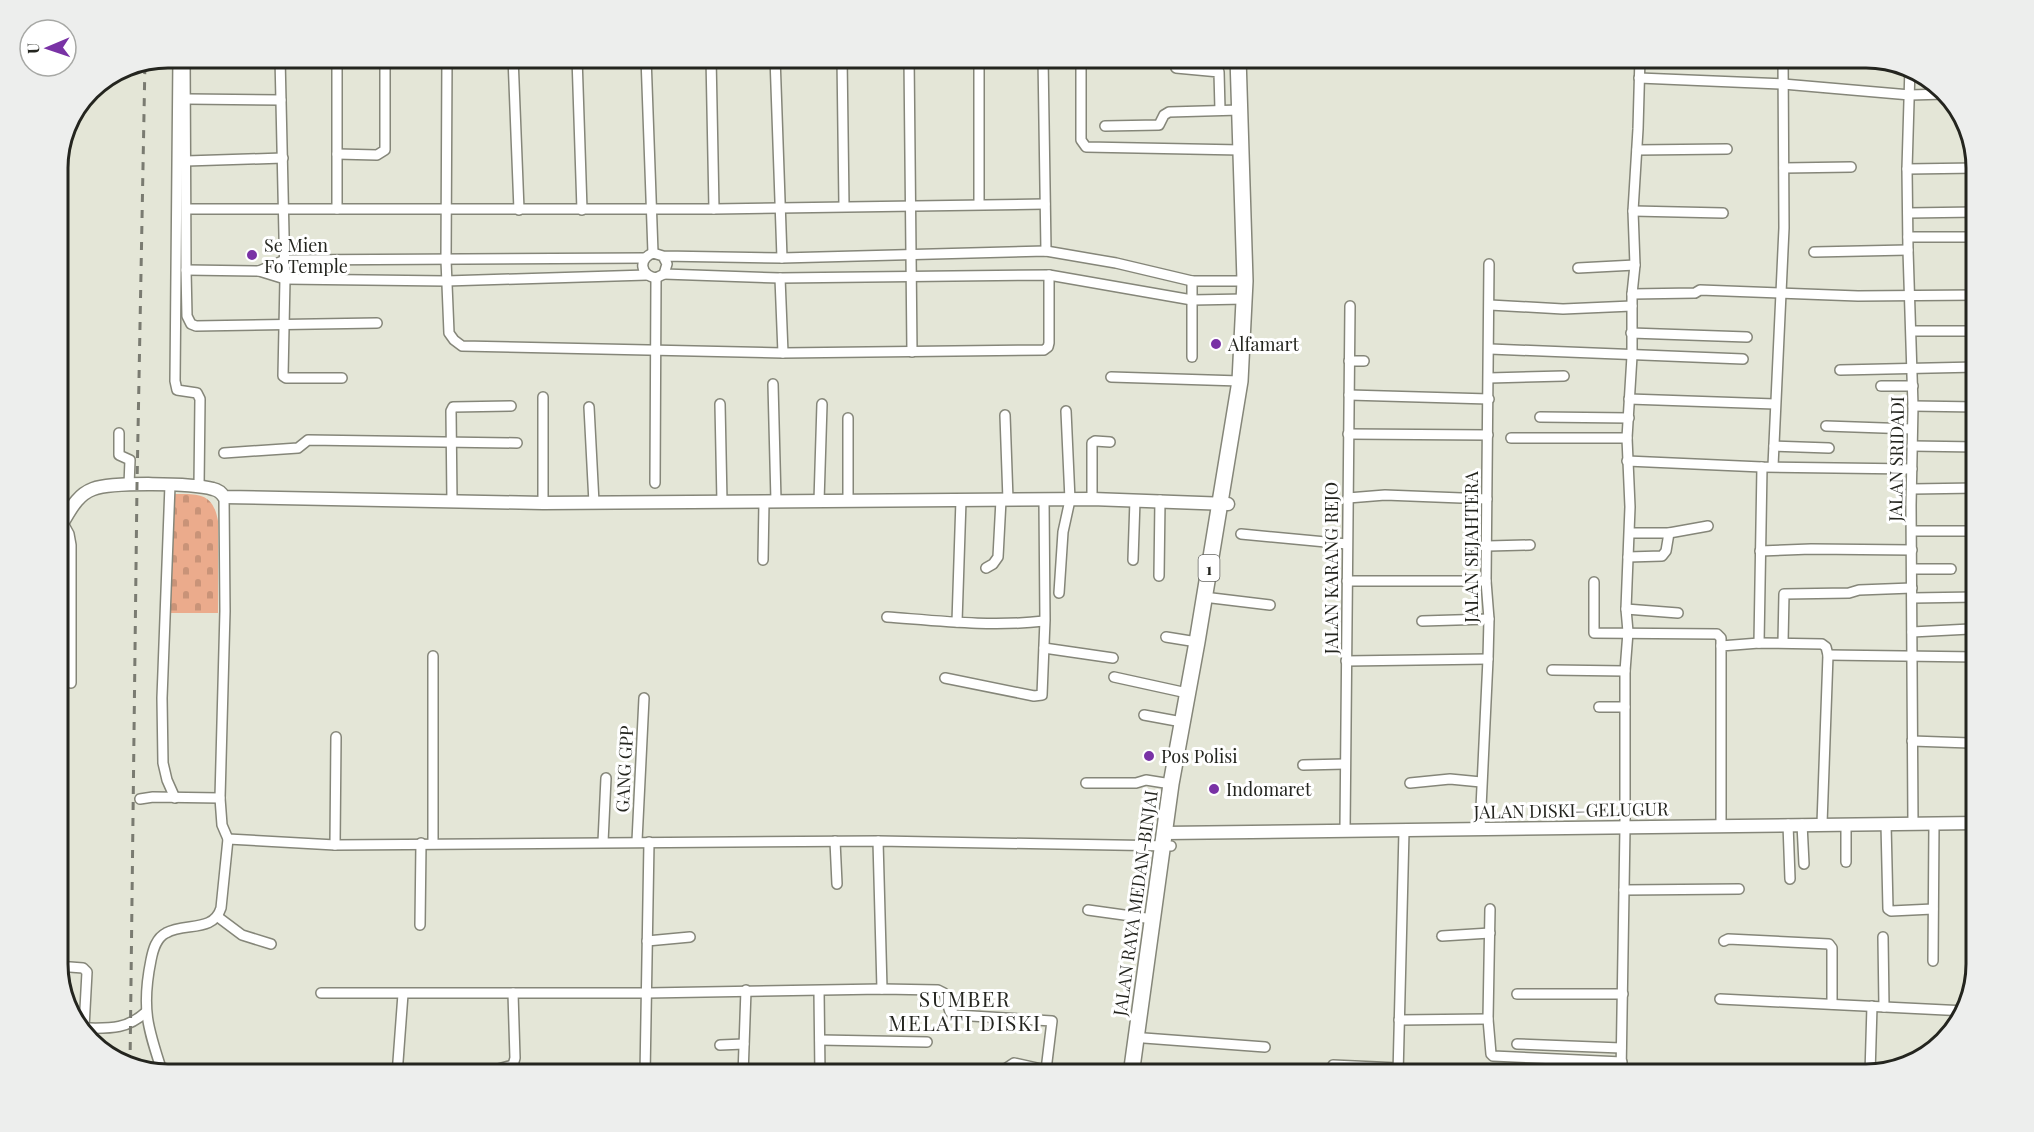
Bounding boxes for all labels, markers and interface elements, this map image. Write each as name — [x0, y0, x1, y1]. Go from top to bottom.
north arrow — [18, 18, 78, 78]
text: U — [22, 43, 43, 54]
place label: Se Mien Fo Temple — [264, 233, 348, 278]
marker: Se Mien Fo Temple — [245, 248, 259, 262]
place label: Alfamart — [1227, 332, 1299, 356]
marker: Alfamart — [1209, 337, 1223, 351]
street label: JALAN SRIDADI — [1883, 396, 1909, 523]
street label: JALAN SEJAHTERA — [1459, 471, 1483, 624]
street label: JALAN KARANG REJO — [1319, 482, 1343, 655]
road number: 1 — [1198, 555, 1220, 581]
street label: GANG GPP — [610, 724, 638, 813]
place label: Pos Polisi — [1161, 744, 1237, 768]
marker: Pos Polisi — [1142, 749, 1156, 763]
place label: Indomaret — [1226, 777, 1312, 801]
marker: Indomaret — [1207, 782, 1221, 796]
street label: JALAN RAYA MEDAN-BINJAI — [1107, 789, 1163, 1018]
street label: JALAN DISKI–GELUGUR — [1472, 796, 1669, 824]
district label: SUMBER MELATI DISKI — [888, 984, 1042, 1036]

